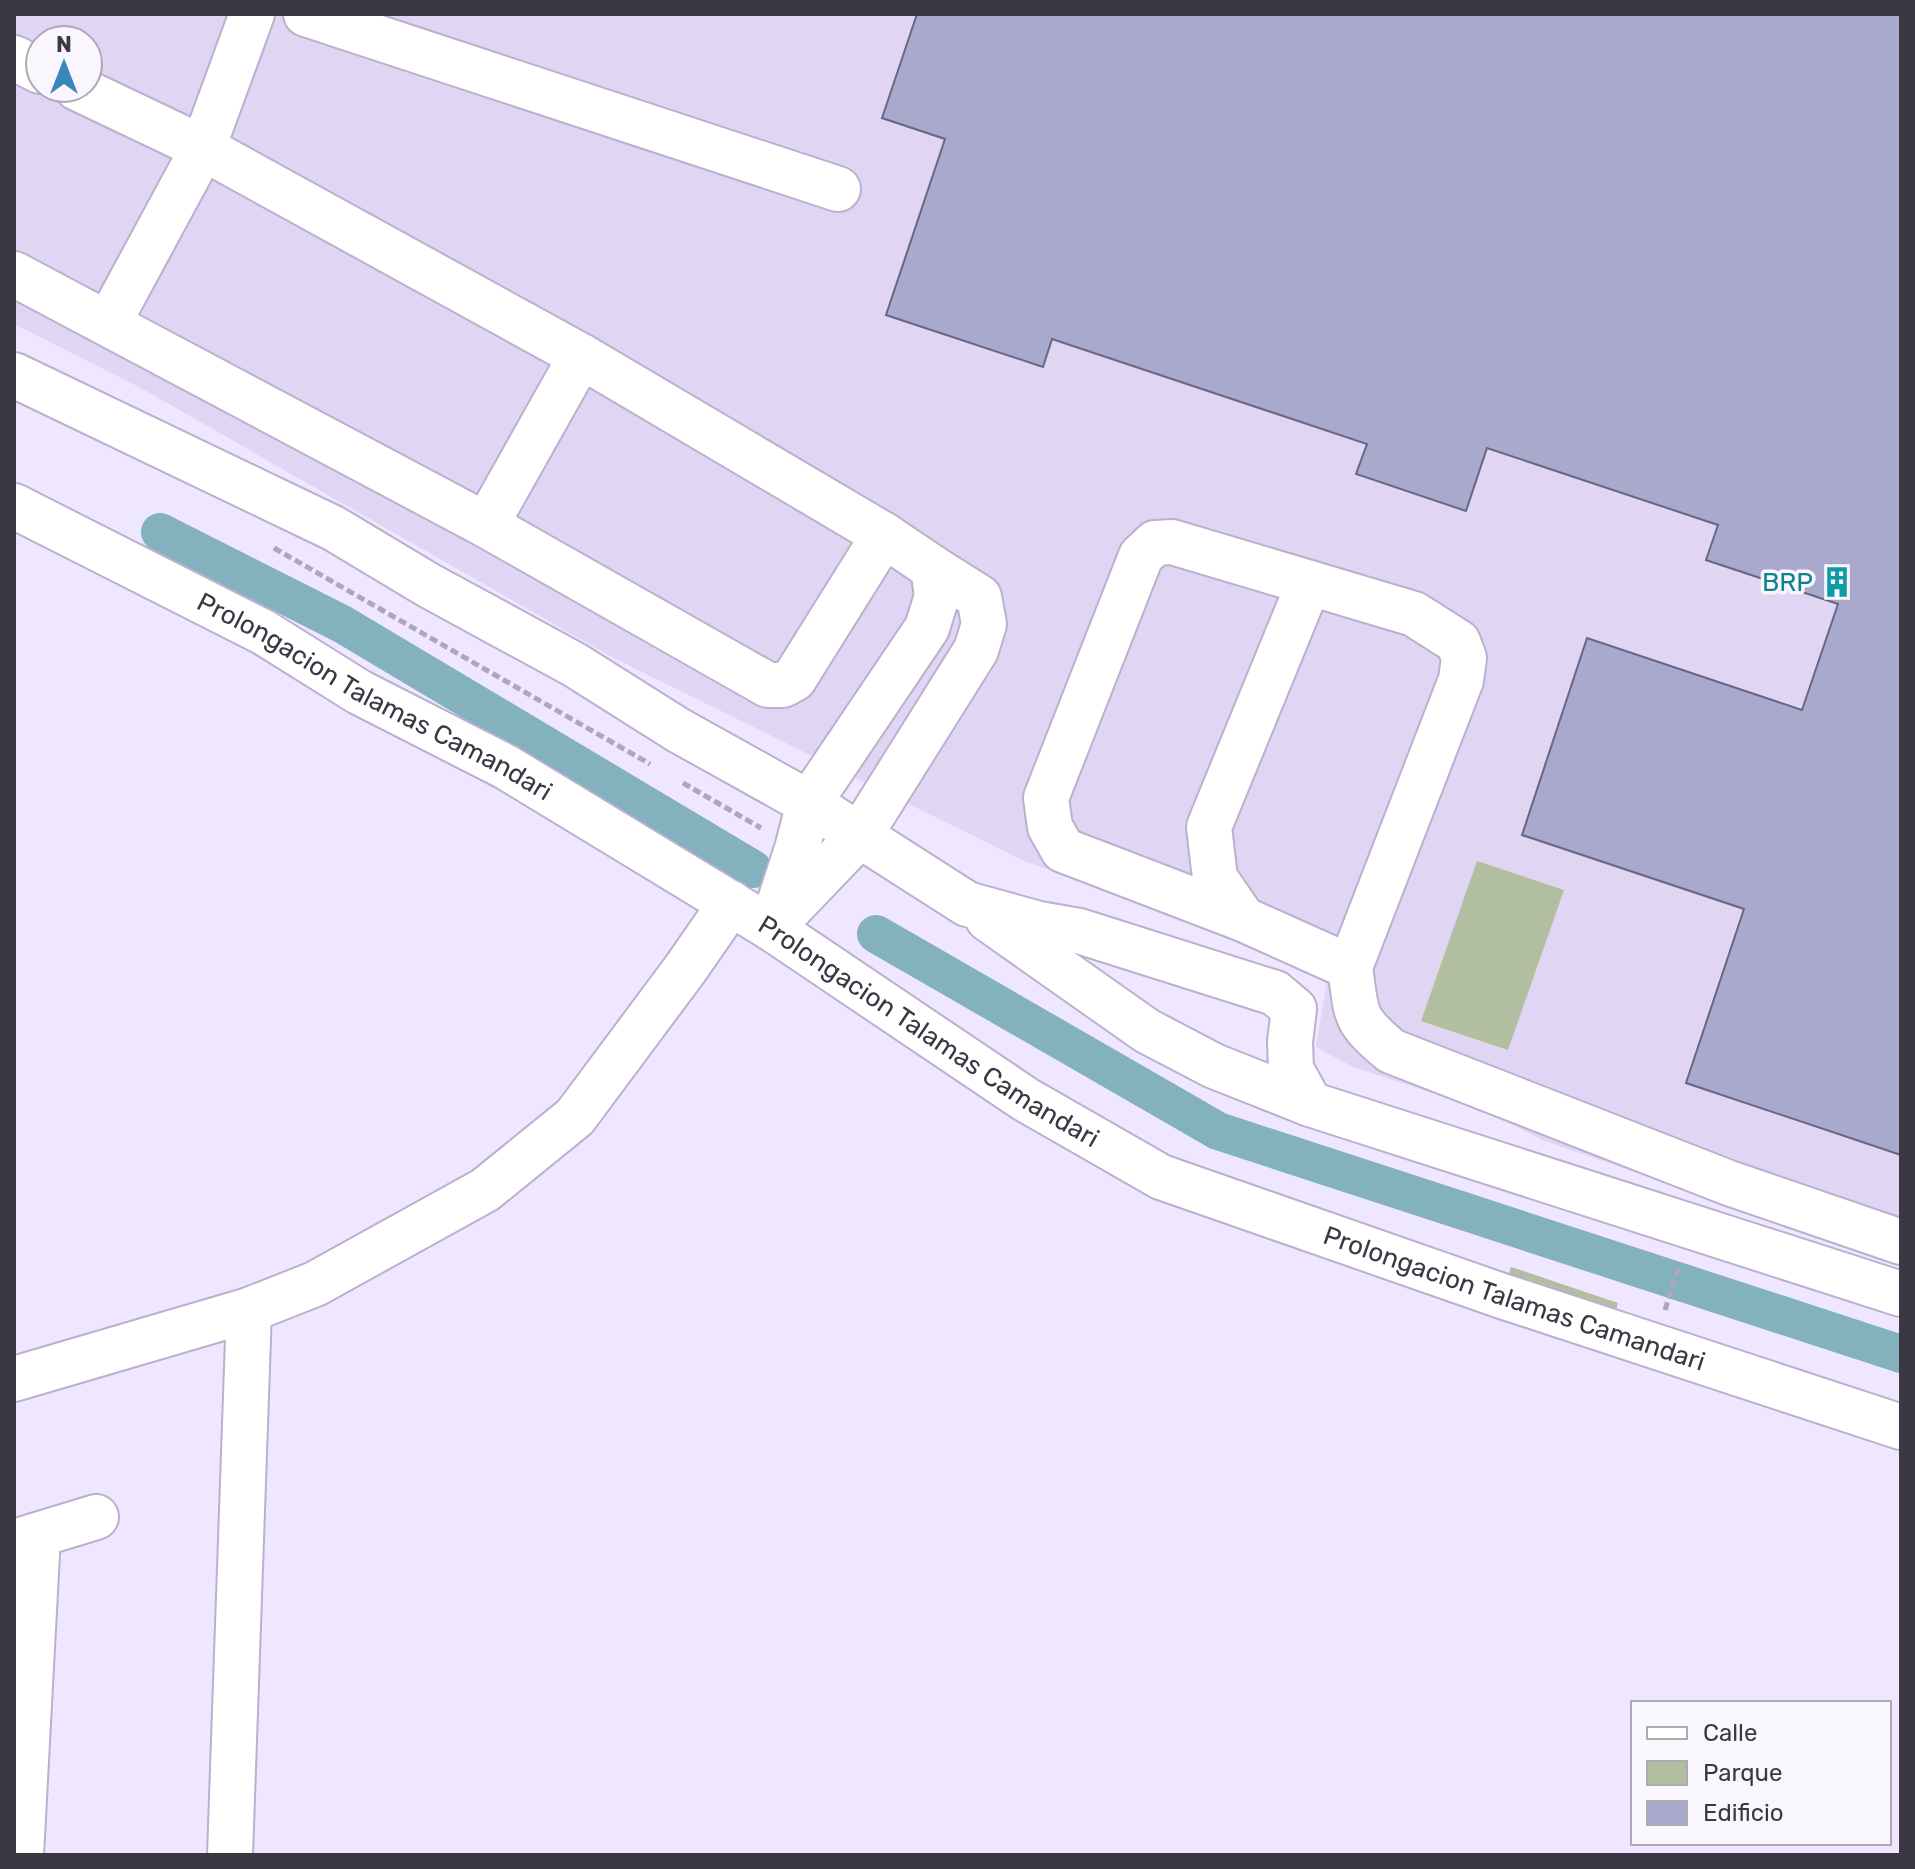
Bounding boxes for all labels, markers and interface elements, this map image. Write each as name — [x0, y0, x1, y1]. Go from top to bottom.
north arrow — [24, 24, 104, 104]
text: N — [56, 31, 72, 58]
building icon: BRP — [1820, 565, 1854, 599]
place label: BRP — [1762, 567, 1813, 598]
street label: Prolongacion Talamas Camandari — [192, 586, 558, 807]
street label: Prolongacion Talamas Camandari — [753, 909, 1105, 1154]
street label: Prolongacion Talamas Camandari — [1319, 1219, 1709, 1377]
legend — [1631, 1701, 1891, 1845]
text: Calle — [1703, 1719, 1757, 1747]
text: Parque — [1703, 1759, 1782, 1787]
text: Edificio — [1703, 1799, 1784, 1827]

